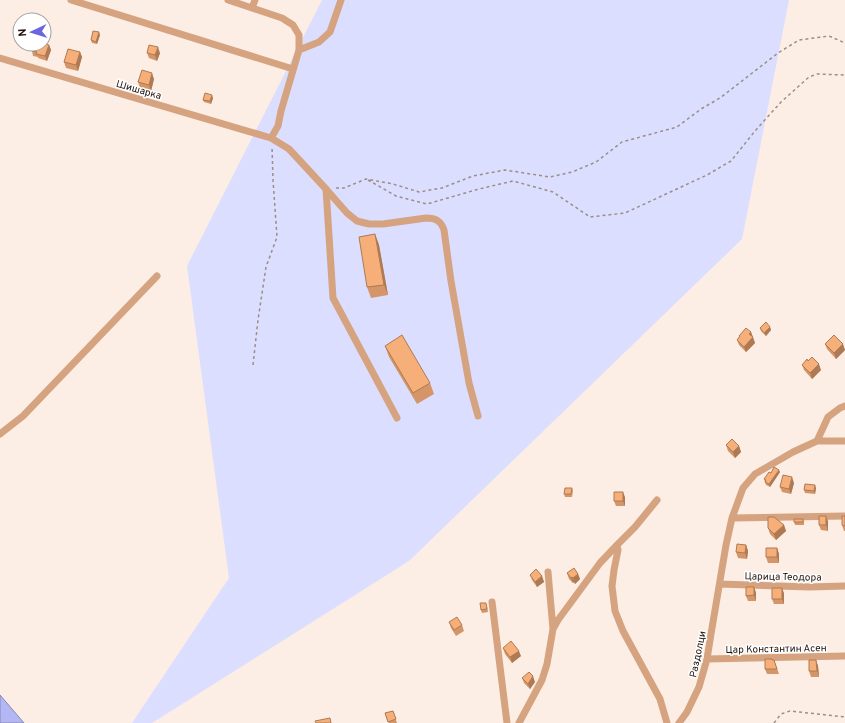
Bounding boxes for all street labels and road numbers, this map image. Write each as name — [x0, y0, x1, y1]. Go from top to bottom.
street label: Шишарка — [114, 78, 163, 103]
street label: Царица Теодора — [744, 570, 822, 585]
street label: Раздолци — [687, 630, 710, 679]
street label: Цар Константин Асен — [725, 642, 827, 657]

